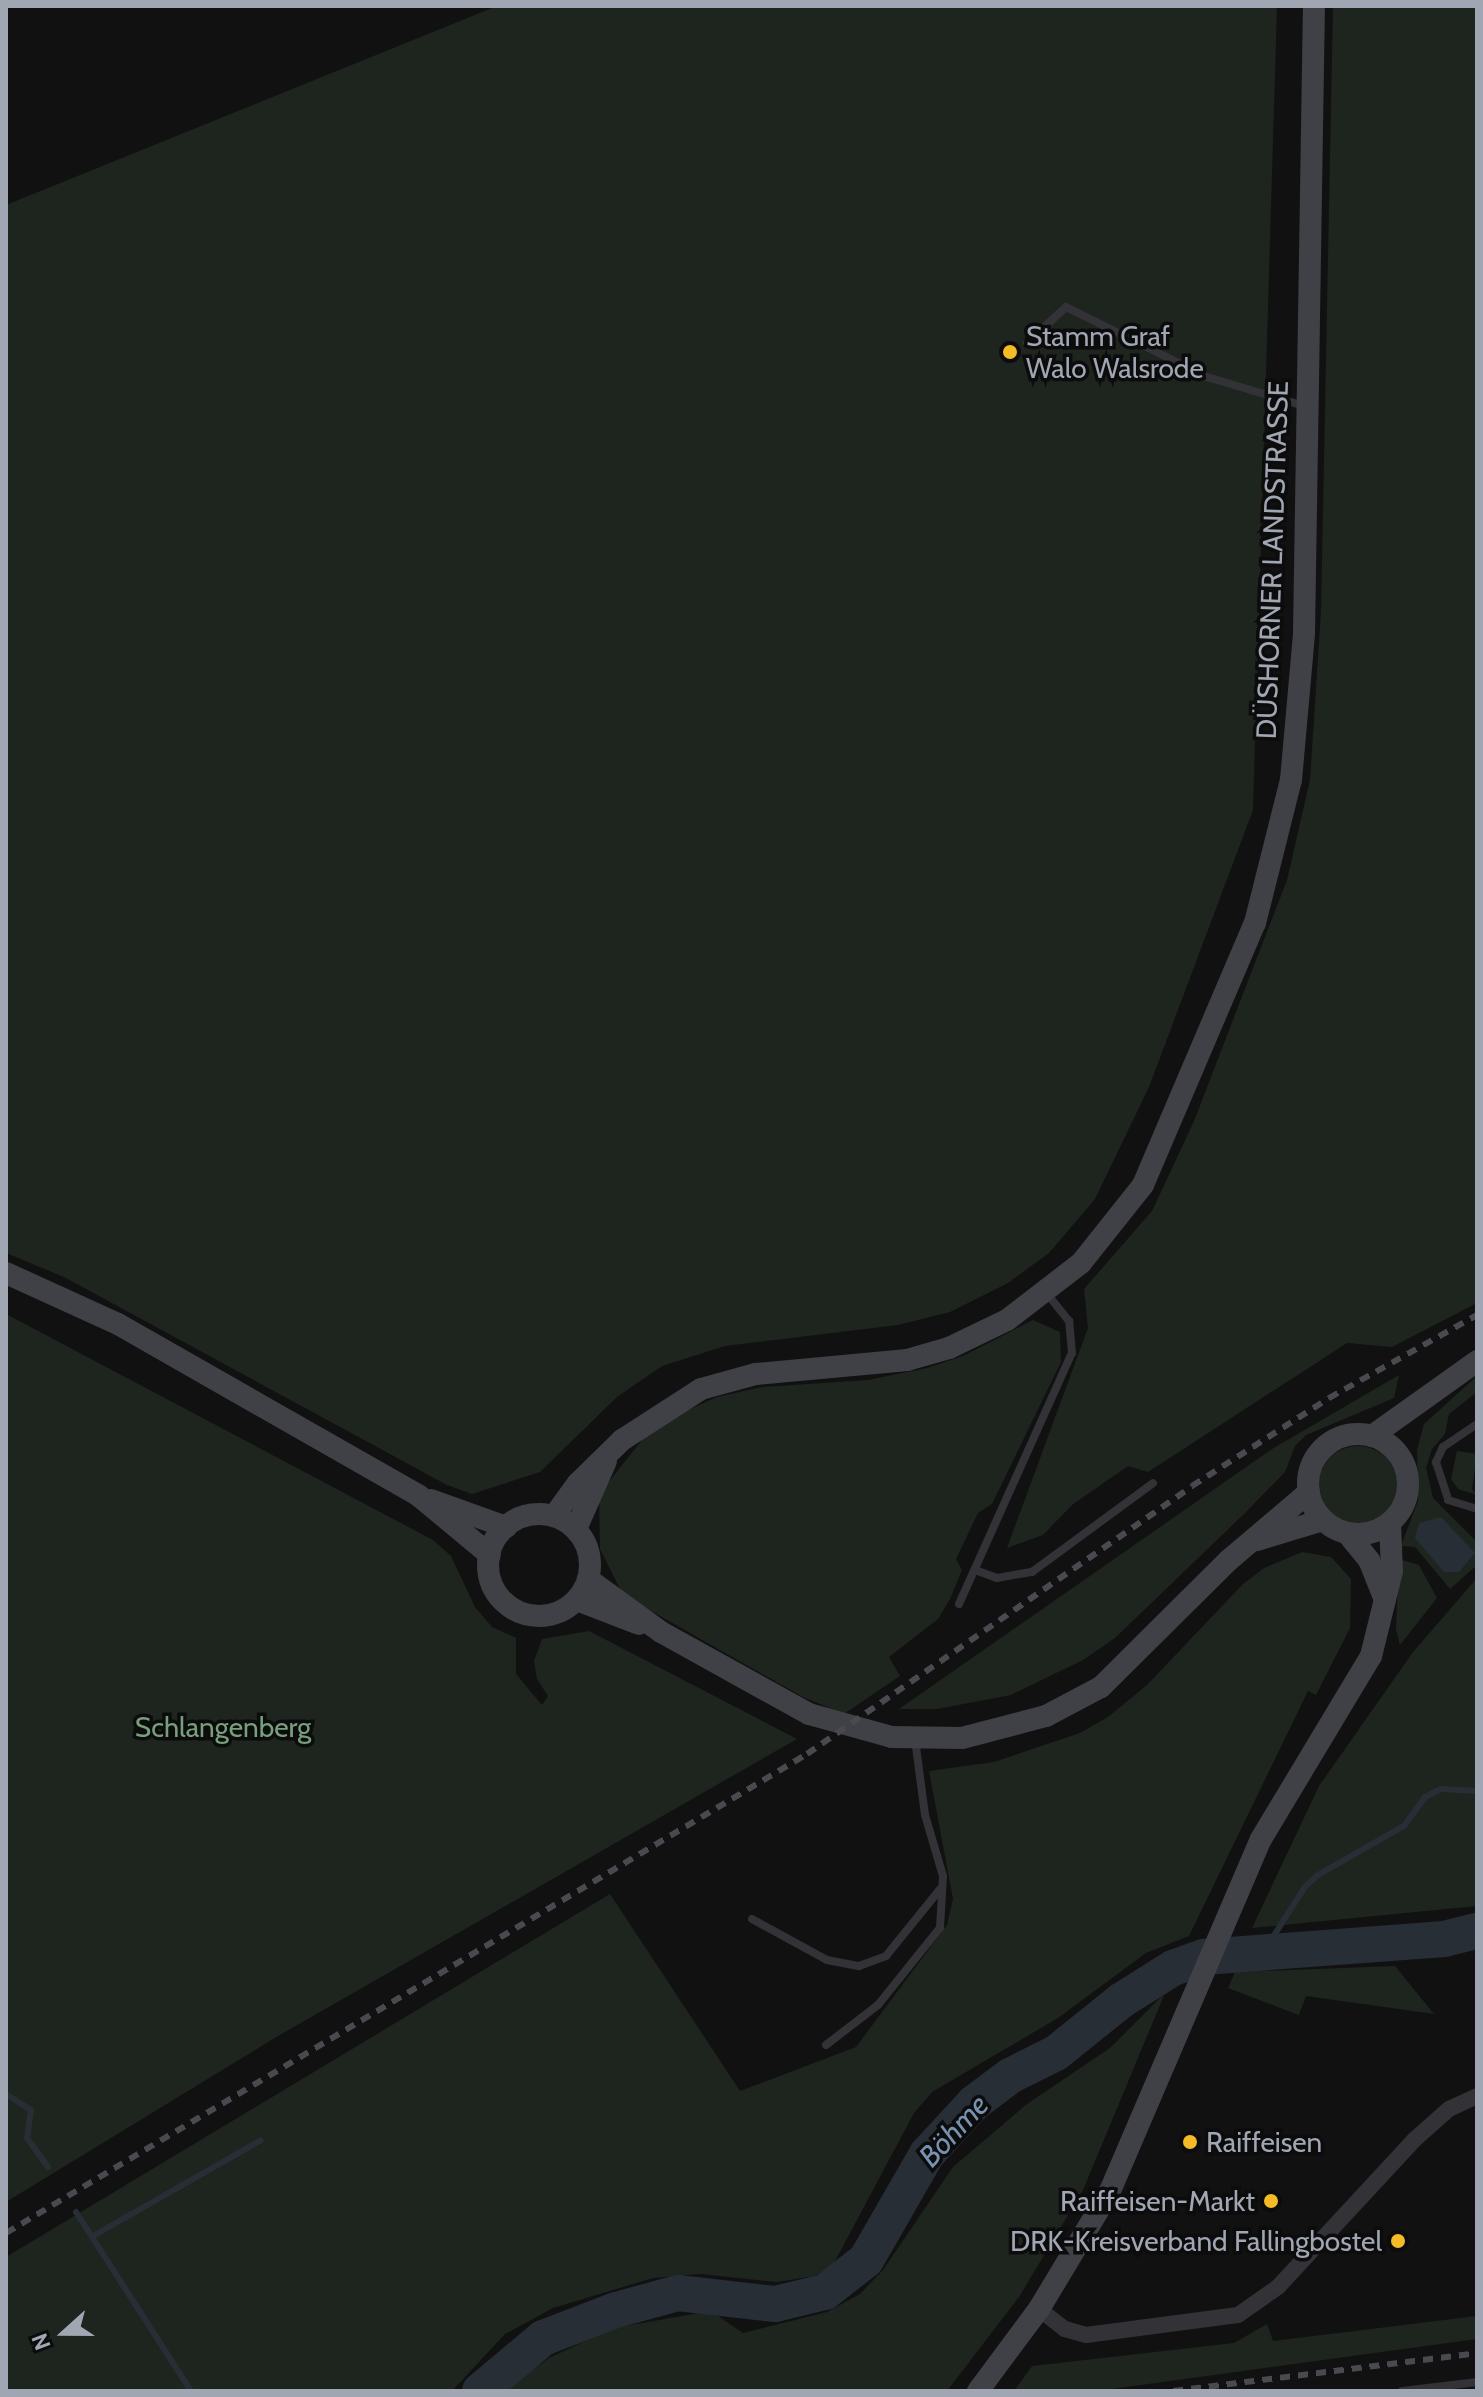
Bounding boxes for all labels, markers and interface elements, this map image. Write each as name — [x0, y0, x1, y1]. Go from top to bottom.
place label: Stamm Graf Walo Walsrode — [1026, 319, 1204, 385]
marker: Stamm Graf Walo Walsrode — [1001, 343, 1019, 361]
street label: DÜSHORNER LANDSTRASSE — [1249, 380, 1295, 740]
park label: Schlangenberg — [135, 1710, 311, 1744]
water label: Böhme — [912, 2088, 996, 2174]
place label: Raiffeisen — [1206, 2125, 1322, 2159]
marker: Raiffeisen — [1181, 2133, 1199, 2151]
place label: Raiffeisen-Markt — [1060, 2184, 1255, 2218]
marker: Raiffeisen-Markt — [1262, 2192, 1280, 2210]
place label: DRK-Kreisverband Fallingbostel — [1010, 2224, 1382, 2258]
marker: DRK-Kreisverband Fallingbostel — [1389, 2232, 1407, 2250]
north arrow — [24, 2293, 104, 2373]
text: N — [26, 2330, 57, 2354]

